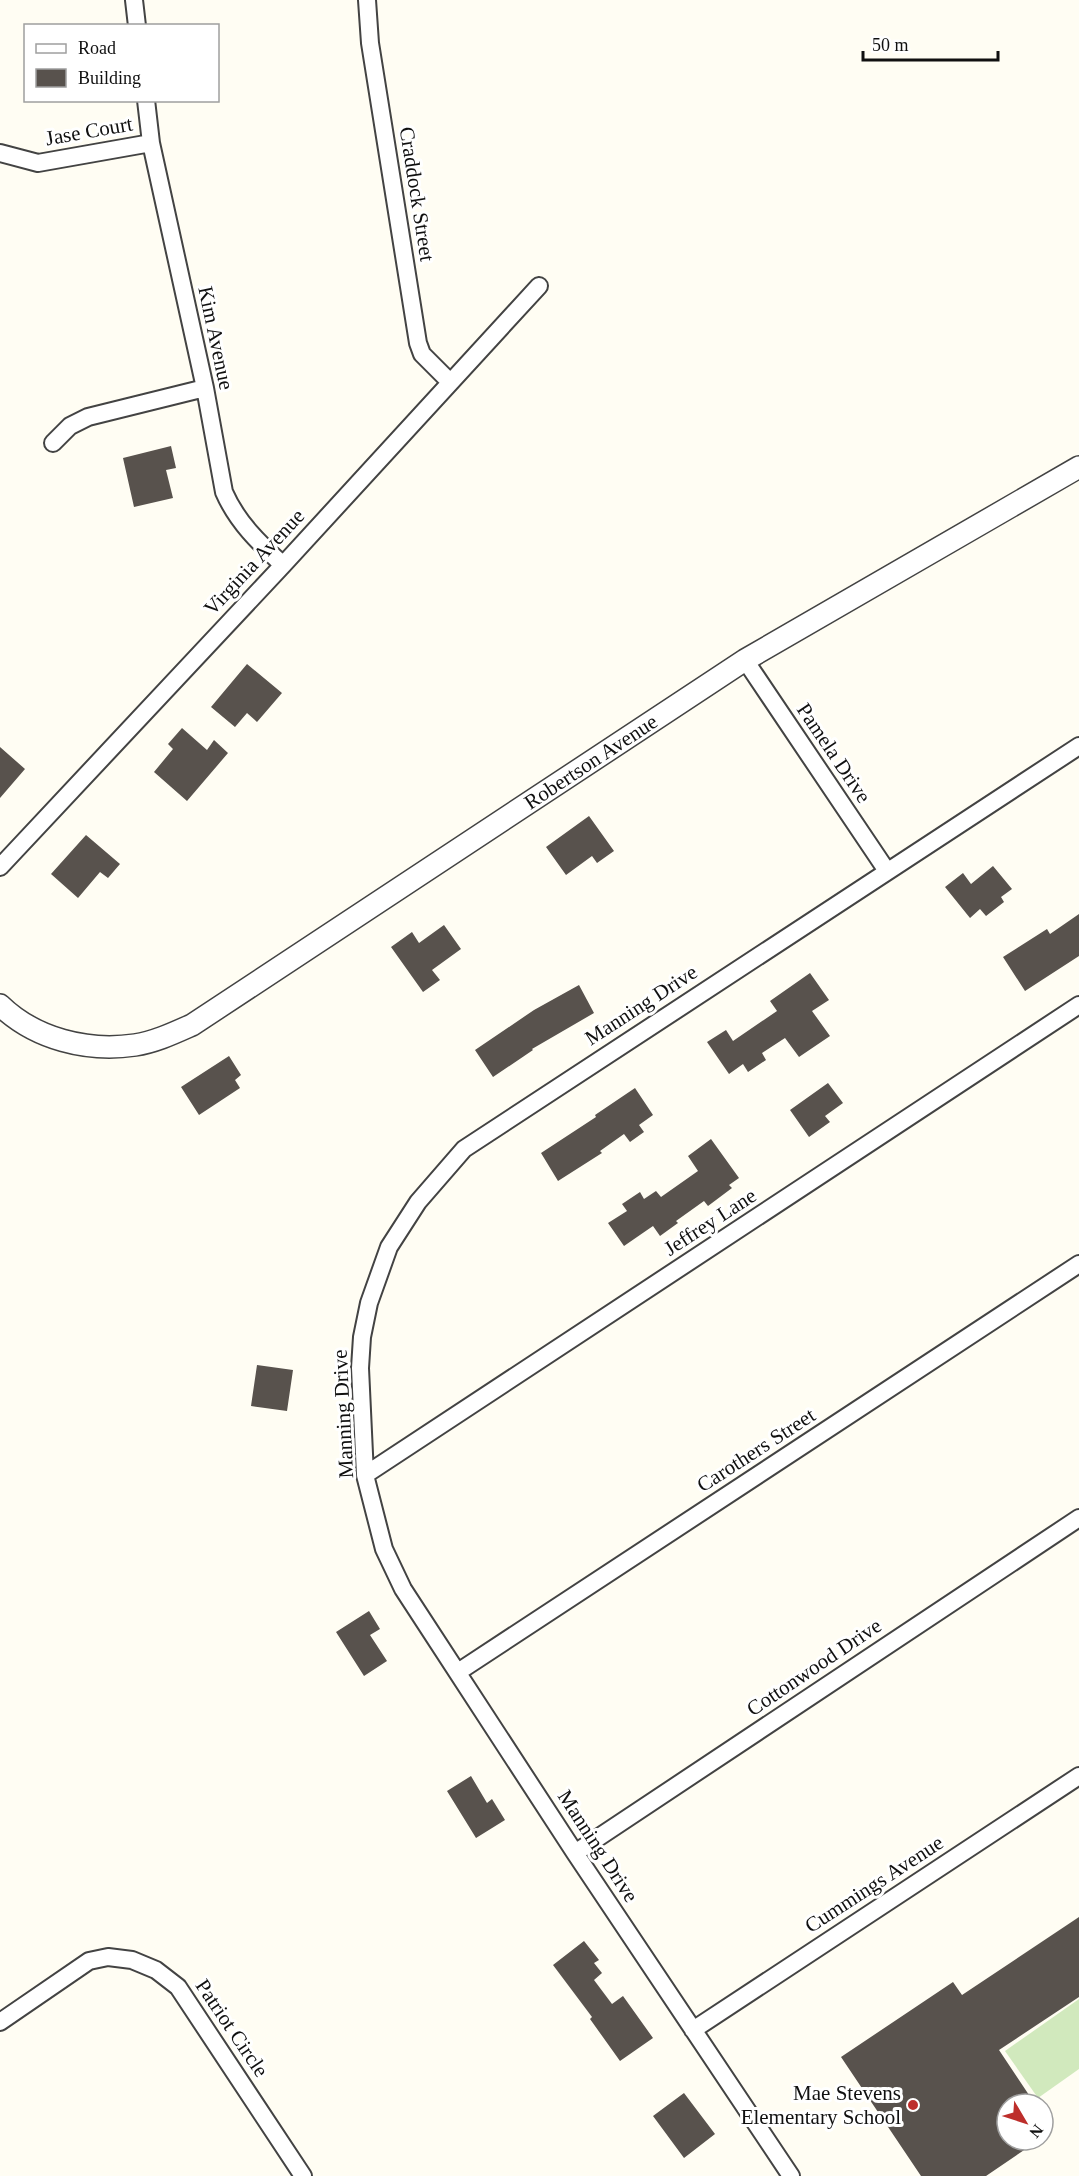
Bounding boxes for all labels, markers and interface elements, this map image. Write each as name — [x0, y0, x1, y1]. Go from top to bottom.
legend — [24, 24, 219, 102]
scale bar — [863, 24, 998, 62]
text: 50 m — [872, 35, 909, 55]
text: Road — [78, 38, 116, 58]
text: Building — [78, 68, 141, 88]
street label: Jase Court — [44, 112, 135, 150]
street label: Craddock Street — [395, 125, 440, 263]
street label: Kim Avenue — [193, 284, 239, 392]
street label: Virginia Avenue — [199, 504, 309, 620]
street label: Pamela Drive — [792, 699, 876, 807]
street label: Robertson Avenue — [520, 709, 662, 814]
street label: Manning Drive — [580, 960, 702, 1050]
street label: Jeffrey Lane — [659, 1183, 761, 1261]
street label: Manning Drive — [328, 1349, 358, 1479]
street label: Carothers Street — [692, 1403, 820, 1497]
street label: Cottonwood Drive — [742, 1613, 886, 1721]
street label: Manning Drive — [553, 1785, 643, 1907]
street label: Cummings Avenue — [800, 1830, 948, 1938]
street label: Patriot Circle — [191, 1975, 273, 2081]
place label: Mae Stevens Elementary School — [741, 2081, 901, 2129]
north arrow — [995, 2092, 1055, 2152]
marker: Mae Stevens Elementary School — [906, 2098, 920, 2112]
text: N — [1026, 2121, 1047, 2141]

